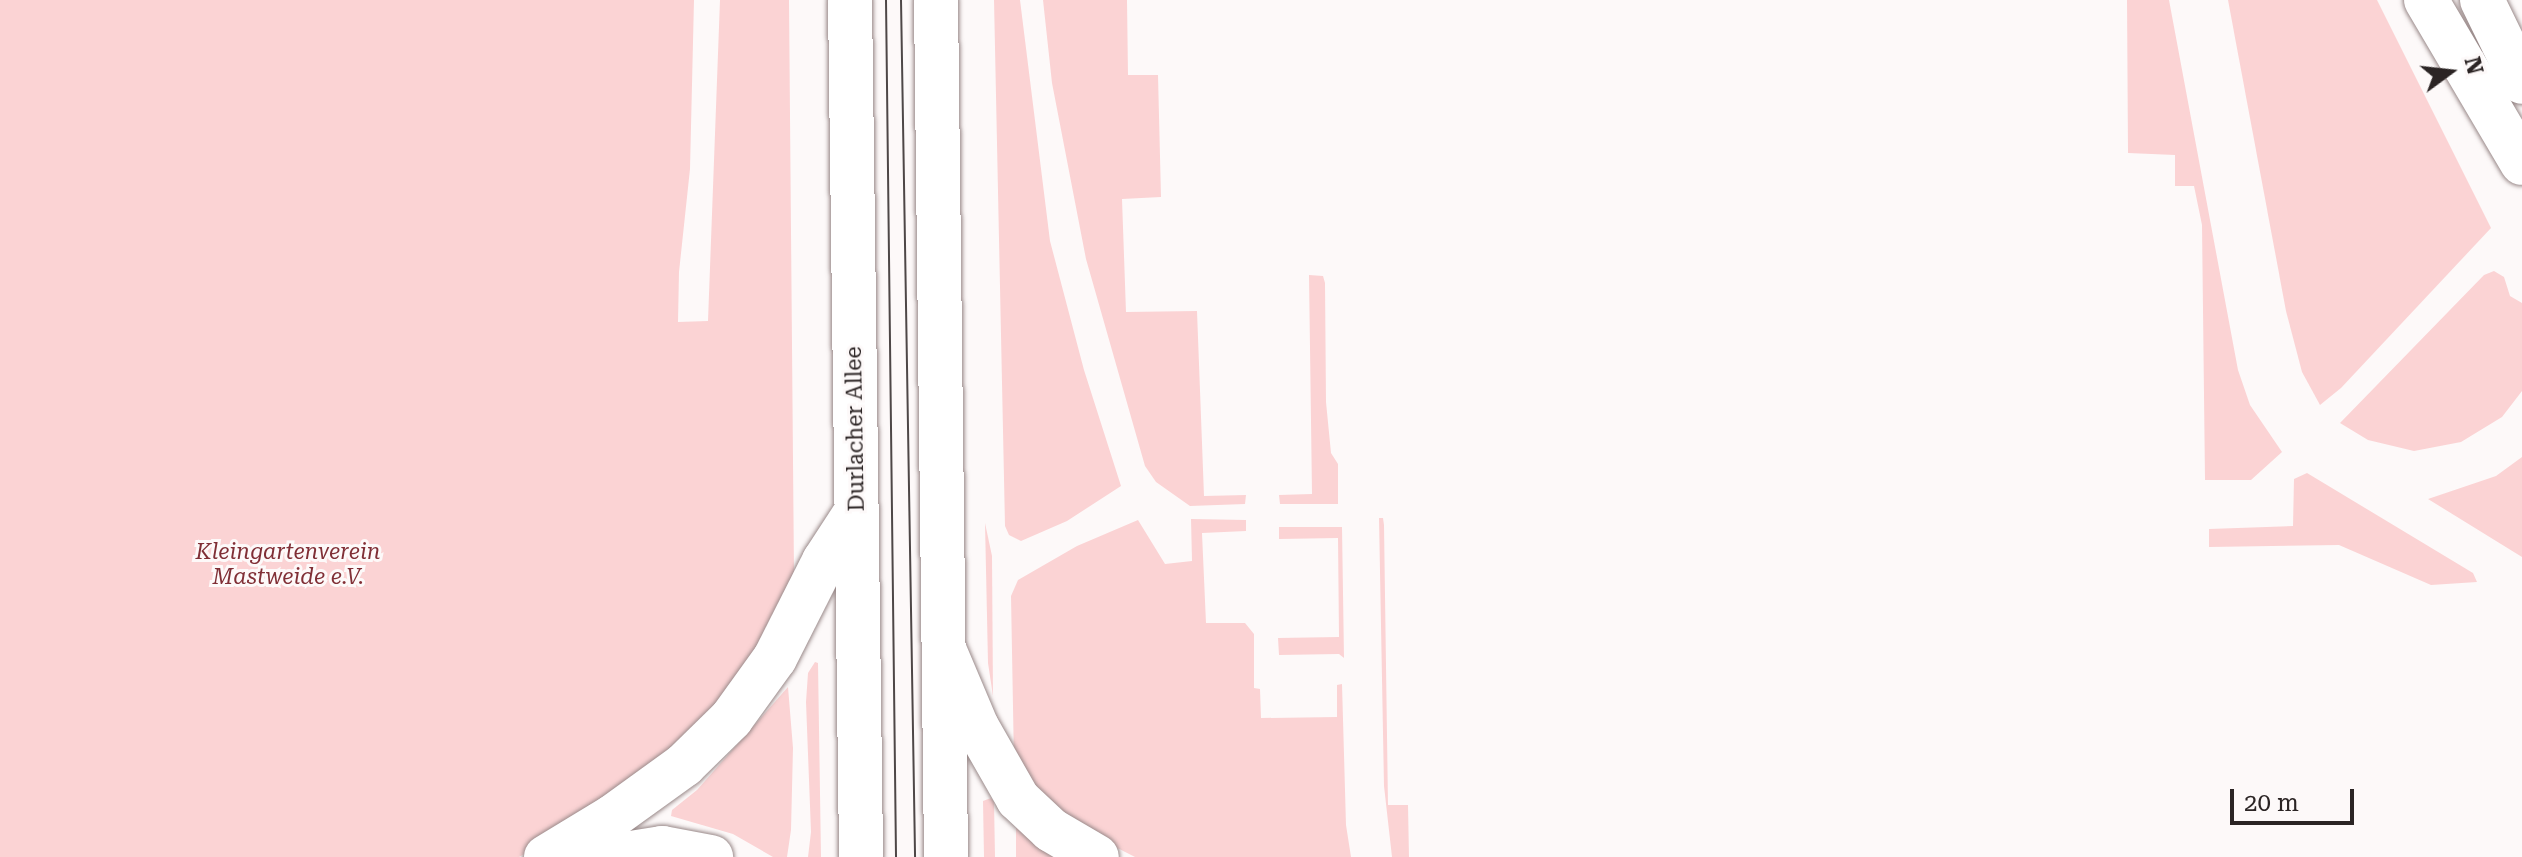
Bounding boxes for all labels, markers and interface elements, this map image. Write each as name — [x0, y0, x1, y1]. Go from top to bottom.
north arrow — [2410, 32, 2490, 112]
text: N — [2459, 54, 2488, 77]
street label: Durlacher Allee — [840, 346, 870, 512]
park label: Kleingartenverein Mastweide e.V. — [196, 538, 380, 590]
scale bar — [2234, 773, 2358, 823]
text: 20 m — [2244, 789, 2299, 817]

